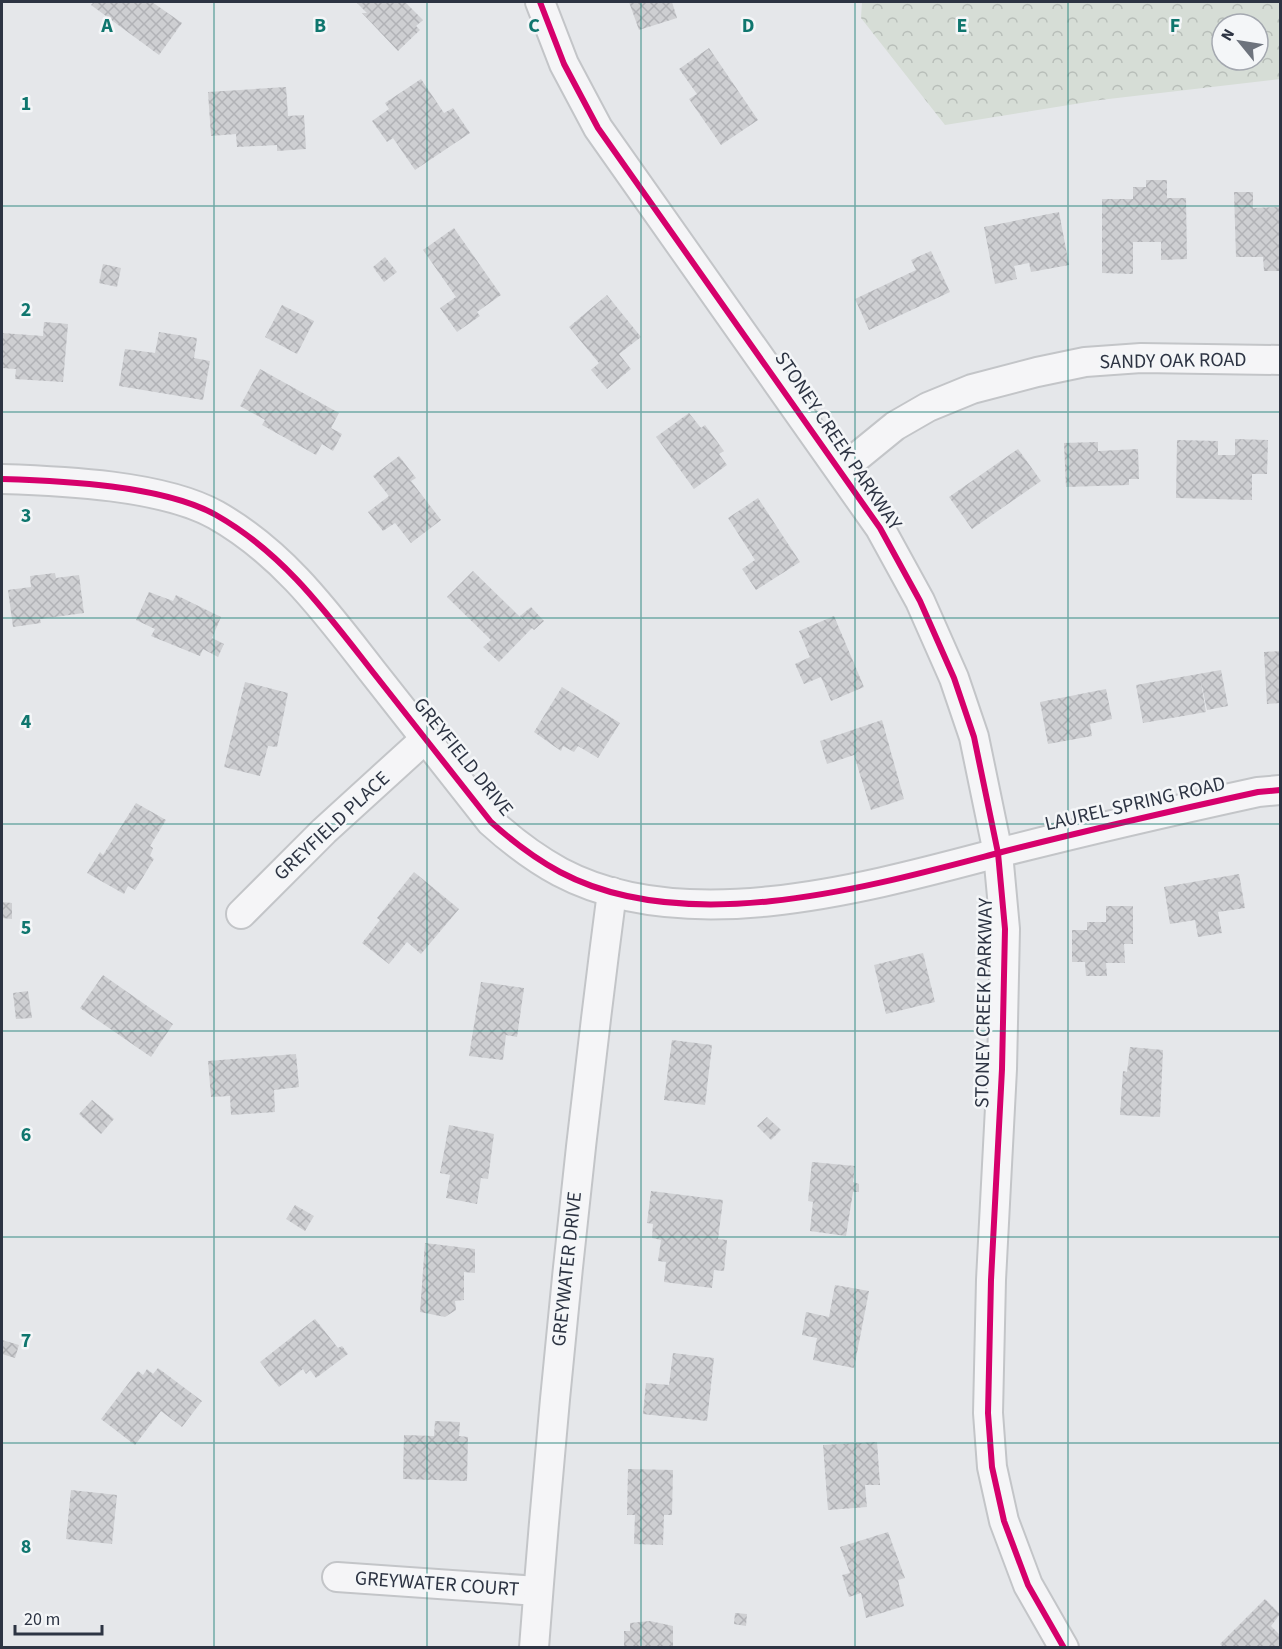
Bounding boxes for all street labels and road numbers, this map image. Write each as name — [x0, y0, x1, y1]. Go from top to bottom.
street label: STONEY CREEK PARKWAY — [768, 346, 909, 536]
street label: SANDY OAK ROAD — [1099, 346, 1247, 376]
street label: GREYFIELD DRIVE — [406, 692, 520, 822]
street label: GREYFIELD PLACE — [268, 765, 396, 887]
street label: LAUREL SPRING ROAD — [1042, 770, 1228, 838]
street label: STONEY CREEK PARKWAY — [968, 897, 1000, 1108]
street label: GREYWATER DRIVE — [545, 1190, 589, 1348]
street label: GREYWATER COURT — [354, 1564, 520, 1604]

